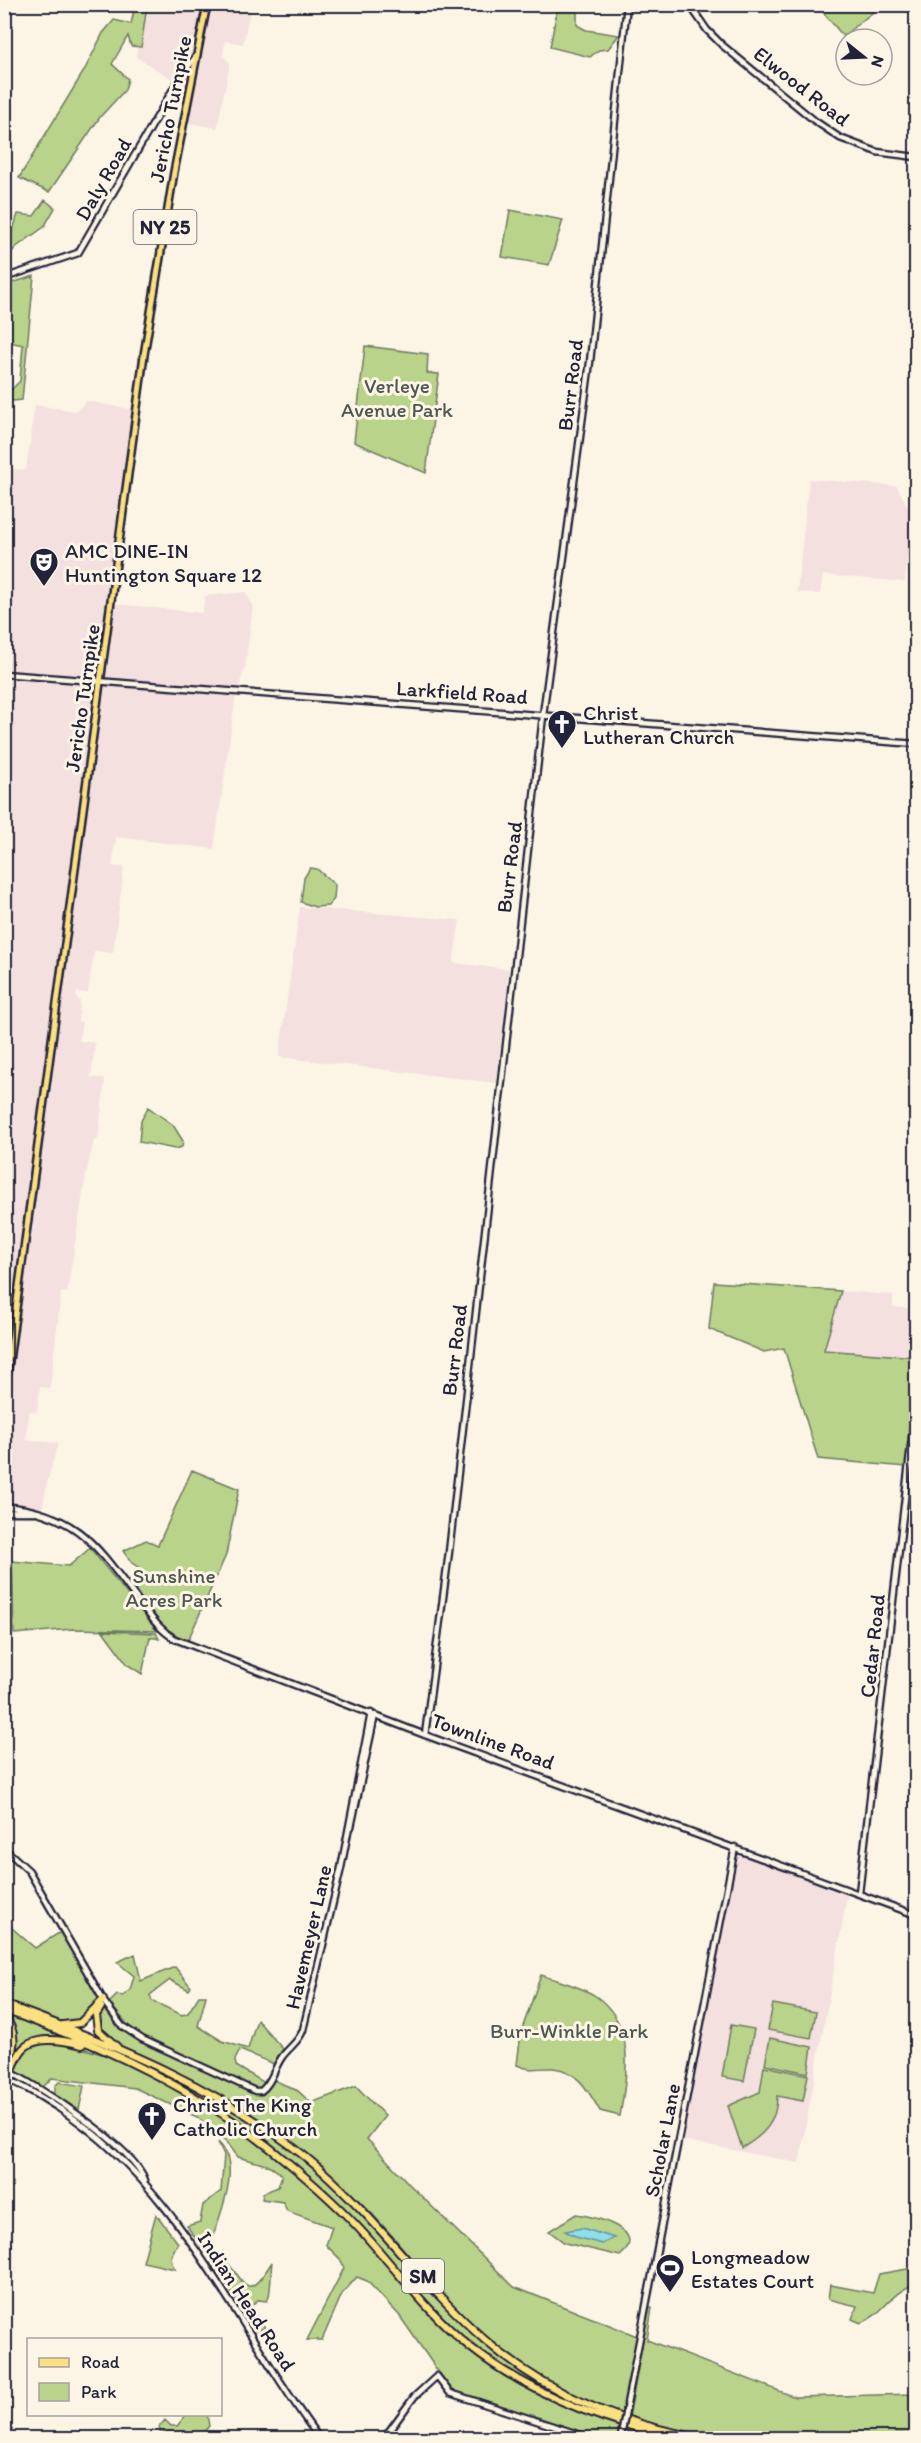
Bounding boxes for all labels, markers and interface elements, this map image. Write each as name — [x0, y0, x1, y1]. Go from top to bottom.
north arrow — [834, 27, 894, 87]
street label: Jericho Turnpike — [144, 33, 196, 185]
street label: Elwood Road — [749, 41, 855, 132]
text: N — [867, 53, 888, 70]
street label: Daly Road — [69, 133, 137, 225]
road number: NY 25 — [134, 210, 196, 244]
street label: Burr Road — [552, 337, 588, 432]
park label: Verleye Avenue Park — [341, 373, 453, 422]
place label: AMC DINE-IN Huntington Square 12 — [65, 538, 262, 587]
theatre icon: AMC DINE-IN Huntington Square 12 — [28, 546, 60, 588]
street label: Jericho Turnpike — [59, 622, 105, 774]
street label: Larkfield Road — [395, 675, 529, 709]
place label: Christ Lutheran Church — [583, 700, 734, 749]
church icon: Christ Lutheran Church — [546, 708, 578, 750]
street label: Burr Road — [491, 819, 527, 914]
street label: Burr Road — [436, 1302, 472, 1397]
park label: Sunshine Acres Park — [126, 1563, 223, 1612]
street label: Cedar Road — [854, 1592, 890, 1699]
street label: Townline Road — [428, 1707, 558, 1775]
street label: Havemeyer Lane — [279, 1862, 337, 2012]
park label: Burr-Winkle Park — [490, 2018, 648, 2043]
street label: Scholar Lane — [639, 2081, 685, 2199]
place label: Christ The King Catholic Church — [173, 2092, 318, 2141]
church icon: Christ The King Catholic Church — [136, 2100, 168, 2142]
street label: Indian Head Road — [193, 2227, 301, 2375]
place label: Longmeadow Estates Court — [691, 2244, 814, 2293]
sports icon: Longmeadow Estates Court — [654, 2252, 686, 2294]
road number: SM — [402, 2259, 444, 2293]
legend — [27, 2338, 222, 2416]
text: Road — [81, 2351, 120, 2373]
text: Park — [81, 2381, 116, 2403]

